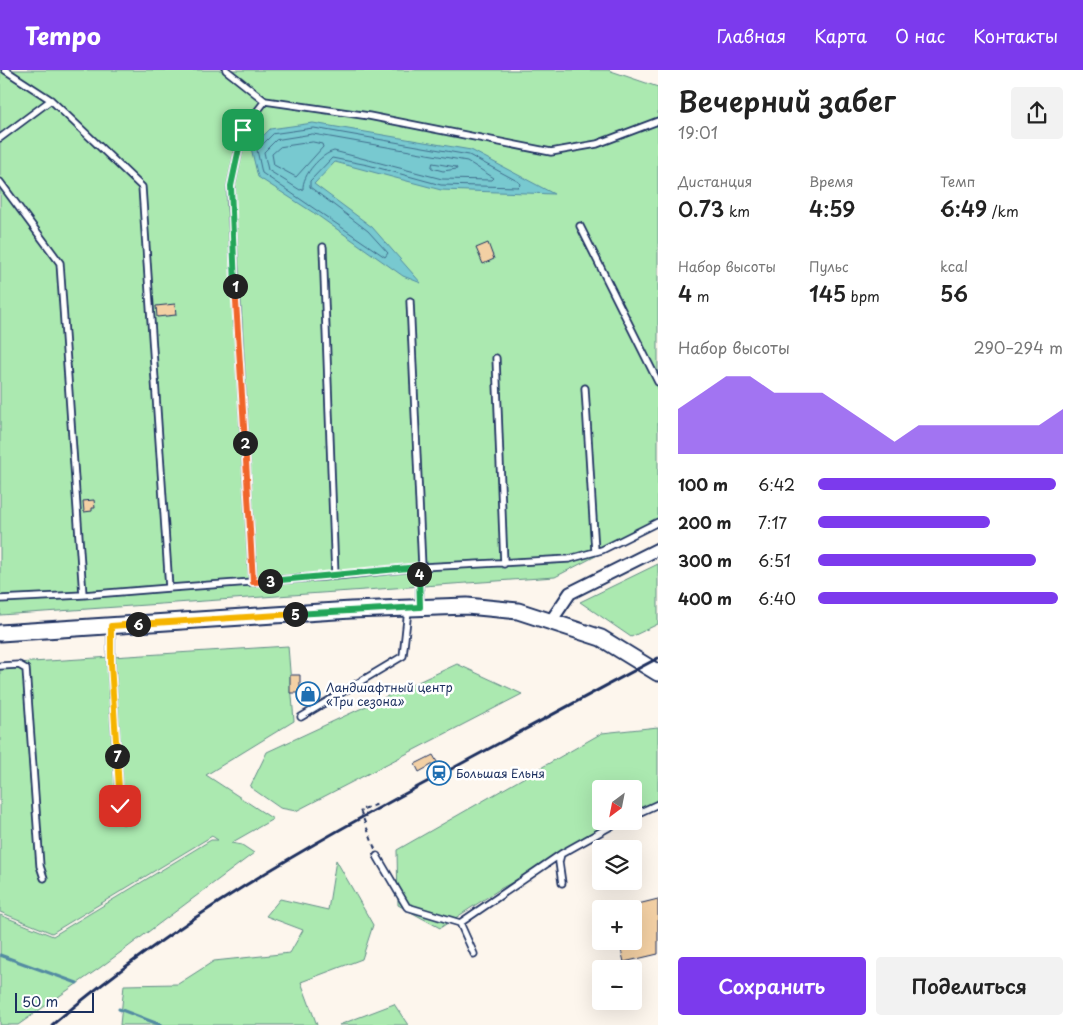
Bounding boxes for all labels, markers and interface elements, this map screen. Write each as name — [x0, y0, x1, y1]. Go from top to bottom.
text: Tempo — [25, 17, 101, 53]
text: Главная — [717, 22, 786, 49]
text: Карта — [814, 22, 867, 49]
text: О нас — [895, 22, 945, 49]
text: Контакты — [973, 22, 1058, 49]
text: Вечерний забег — [678, 79, 896, 122]
button: share — [1011, 87, 1063, 139]
pin — [222, 109, 264, 151]
icon: arrive — [229, 116, 257, 144]
text: 19:01 — [678, 120, 718, 144]
text: Дистанция — [678, 171, 752, 192]
text: Время — [809, 171, 854, 192]
text: Темп — [940, 171, 975, 192]
text: 0.73 — [678, 192, 724, 224]
text: 4:59 — [809, 192, 855, 224]
text: 6:49 — [940, 192, 987, 224]
text: km — [724, 201, 750, 222]
text: /km — [987, 201, 1019, 222]
text: Набор высоты — [678, 256, 776, 277]
text: Пульс — [809, 256, 849, 277]
text: kcal — [940, 256, 968, 277]
pin: 1 — [222, 274, 248, 298]
text: 1 — [232, 276, 239, 297]
text: 4 — [678, 277, 692, 309]
text: 145 — [809, 277, 846, 309]
text: 56 — [940, 277, 968, 309]
text: m — [692, 286, 709, 307]
text: bpm — [846, 286, 880, 307]
text: Набор высоты — [678, 335, 790, 359]
text: 290–294 m — [973, 335, 1063, 359]
pin: 2 — [232, 430, 258, 456]
text: 2 — [241, 433, 250, 454]
text: 100 m — [678, 472, 728, 496]
text: 6:42 — [758, 472, 795, 496]
text: 200 m — [678, 510, 732, 534]
text: 7:17 — [758, 510, 787, 534]
text: 300 m — [678, 548, 732, 572]
text: 6:51 — [758, 548, 791, 572]
pin: 4 — [406, 562, 432, 586]
text: 4 — [415, 564, 424, 585]
pin: 3 — [258, 568, 282, 594]
text: 3 — [266, 571, 275, 592]
text: 400 m — [678, 586, 732, 610]
text: 6:40 — [758, 586, 796, 610]
pin: 5 — [282, 602, 308, 626]
text: 5 — [291, 604, 300, 625]
pin: 6 — [126, 612, 150, 636]
text: 6 — [134, 614, 143, 635]
place label: Ландшафтный центр «Три сезона» — [326, 678, 453, 710]
shop icon: Ландшафтный центр «Три сезона» — [295, 681, 321, 707]
pin: 7 — [104, 744, 130, 768]
text: 7 — [113, 746, 122, 767]
station icon: Большая Ельня — [426, 760, 452, 786]
place label: Большая Ельня — [456, 764, 545, 782]
north arrow — [592, 780, 642, 830]
map controls — [592, 780, 642, 1010]
pin — [99, 785, 141, 827]
icon: check — [106, 792, 134, 820]
button: layers — [592, 840, 642, 890]
button: + — [592, 900, 642, 950]
button: Сохранить — [678, 957, 866, 1015]
button: Поделиться — [876, 957, 1063, 1015]
button: − — [592, 960, 642, 1010]
scale bar — [15, 990, 94, 1013]
text: 50 m — [22, 991, 58, 1012]

